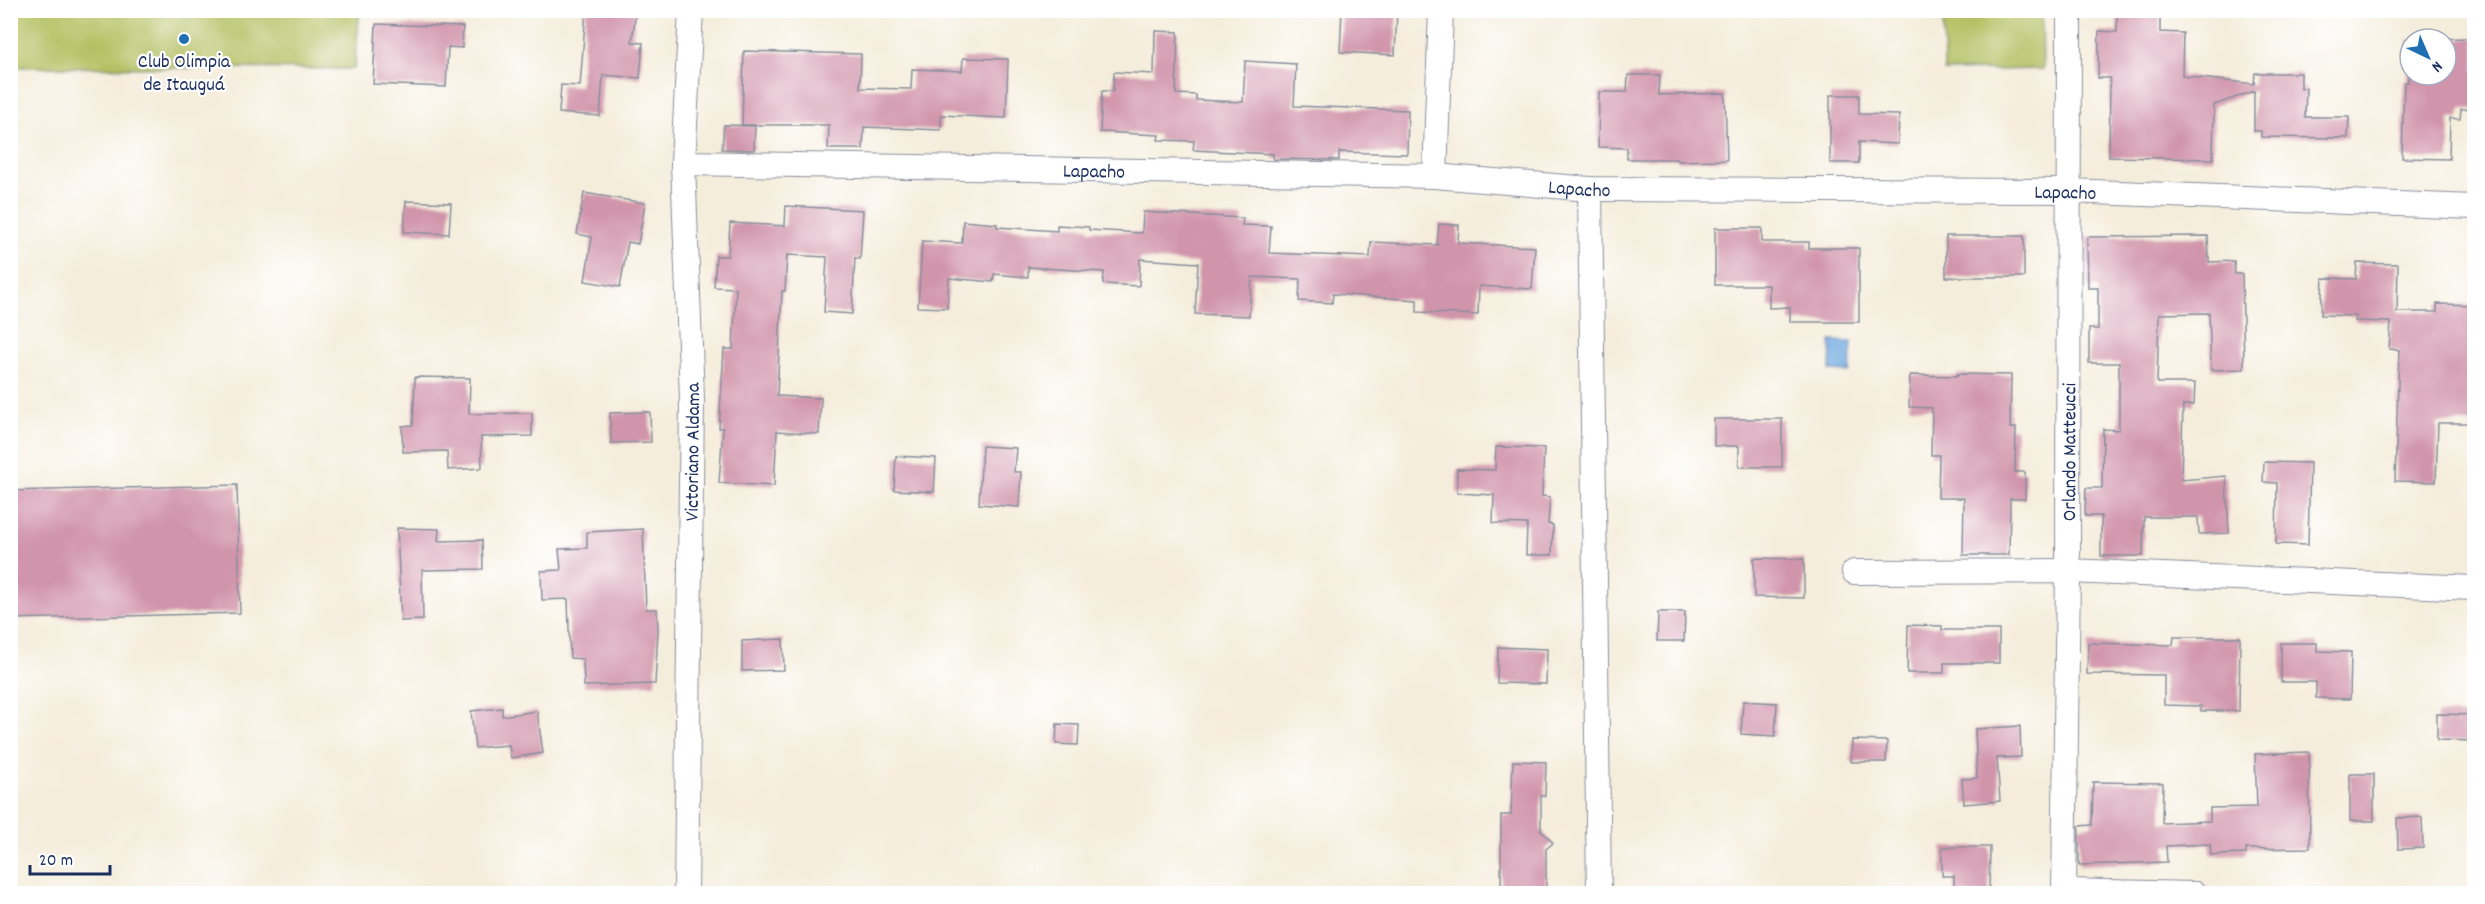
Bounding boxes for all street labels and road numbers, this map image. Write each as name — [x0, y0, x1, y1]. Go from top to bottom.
street label: Lapacho — [1062, 159, 1125, 188]
street label: Lapacho — [1547, 175, 1611, 206]
street label: Lapacho — [2034, 180, 2097, 209]
street label: Victoriano Aldama — [680, 382, 709, 521]
street label: Orlando Matteucci — [2057, 383, 2085, 521]

